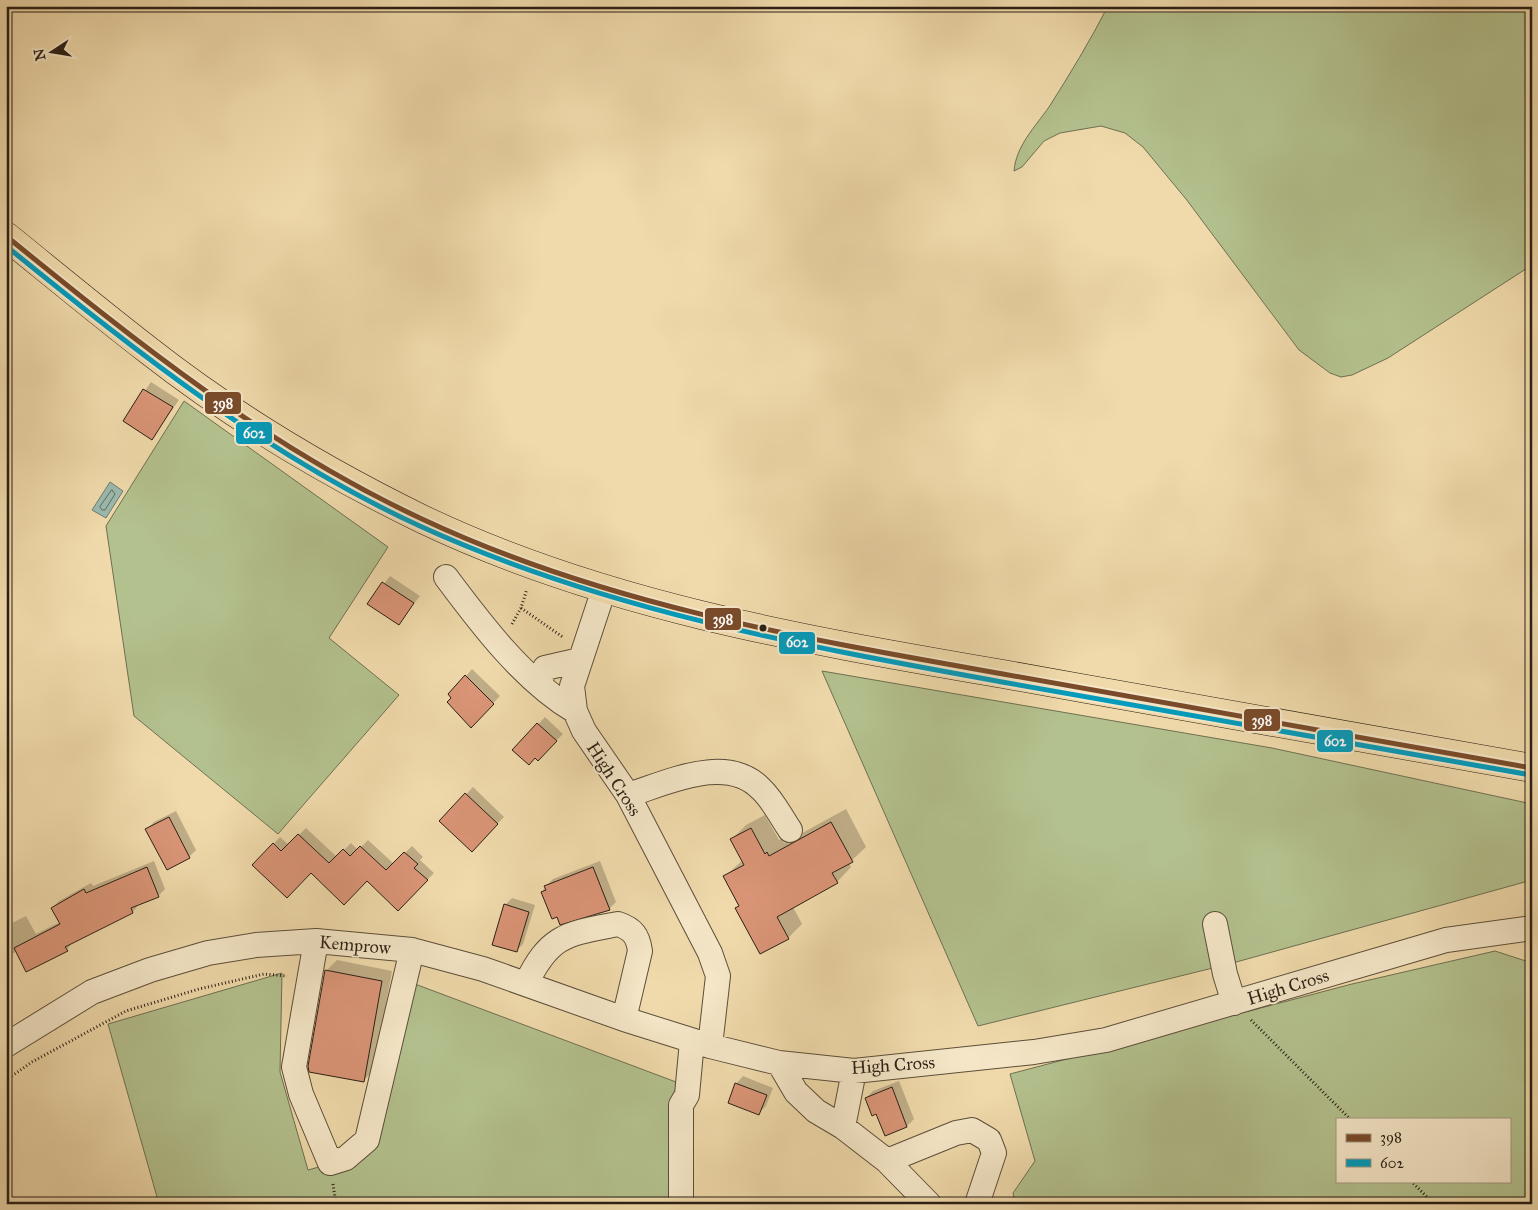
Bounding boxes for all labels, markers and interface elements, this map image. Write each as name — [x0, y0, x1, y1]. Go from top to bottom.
north arrow — [28, 28, 78, 78]
text: N — [30, 47, 49, 62]
line badge: 398 — [204, 391, 242, 415]
text: 398 — [213, 395, 233, 413]
line badge: 602 — [235, 421, 273, 445]
text: 602 — [243, 425, 266, 442]
line badge: 398 — [704, 607, 742, 631]
text: 398 — [713, 611, 733, 629]
unlabelled marker — [758, 623, 768, 633]
line badge: 602 — [778, 631, 816, 655]
text: 602 — [786, 634, 809, 651]
line badge: 398 — [1243, 708, 1281, 732]
text: 398 — [1252, 712, 1272, 730]
line badge: 602 — [1316, 729, 1354, 753]
text: 602 — [1324, 733, 1347, 750]
street label: High Cross — [581, 738, 646, 821]
street label: Kemprow — [318, 931, 392, 959]
street label: High Cross — [1245, 964, 1332, 1011]
street label: High Cross — [850, 1051, 936, 1080]
legend — [1336, 1118, 1510, 1182]
text: 398 — [1380, 1128, 1402, 1146]
text: 602 — [1380, 1154, 1404, 1172]

